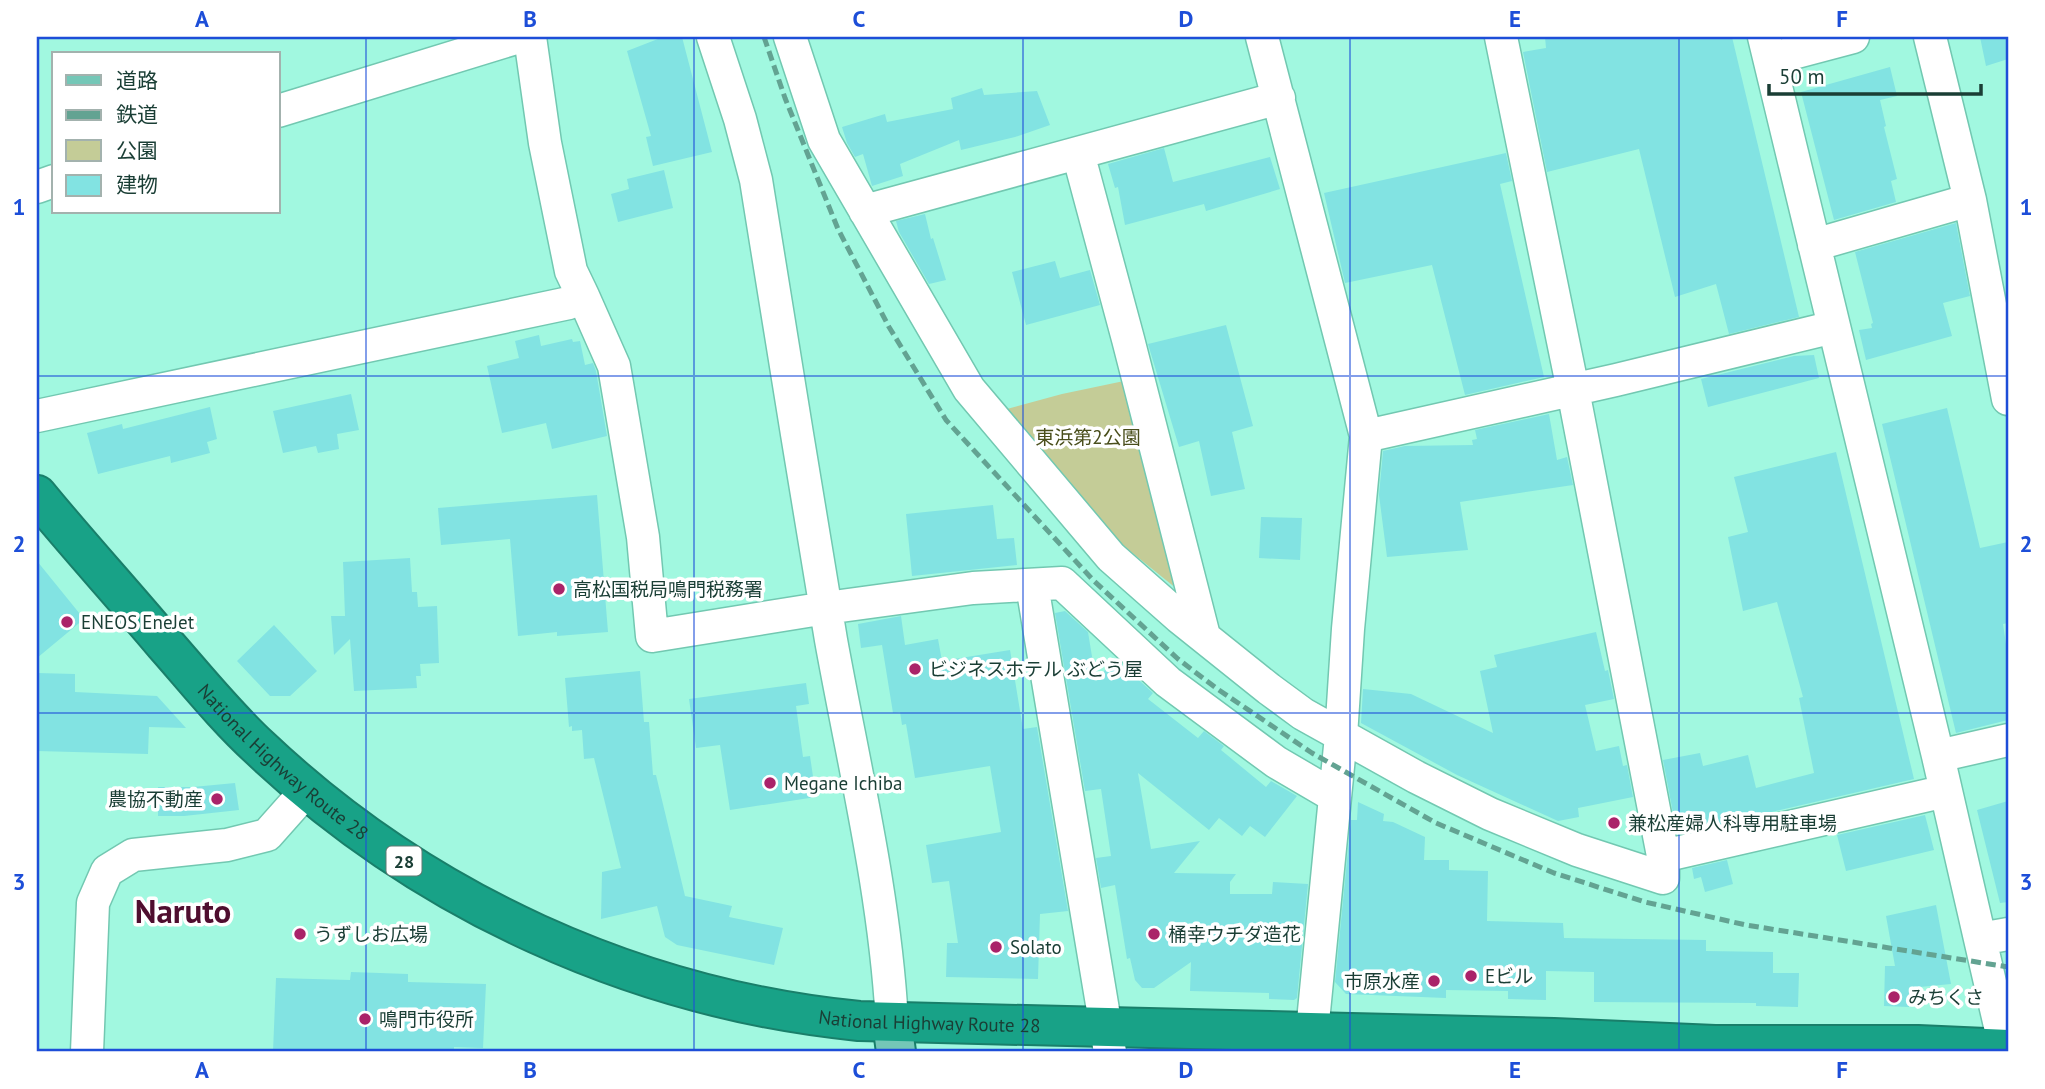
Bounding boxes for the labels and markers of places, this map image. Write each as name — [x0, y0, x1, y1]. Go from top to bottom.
place label: 高松国税局鳴門税務署 — [573, 577, 763, 601]
marker: 高松国税局鳴門税務署 — [551, 581, 567, 597]
place label: ENEOS EneJet — [81, 610, 195, 634]
marker: ENEOS EneJet — [59, 614, 75, 630]
place label: ビジネスホテル ぶどう屋 — [929, 657, 1143, 681]
marker: ビジネスホテル ぶどう屋 — [907, 661, 923, 677]
place label: Megane Ichiba — [784, 771, 902, 795]
marker: Megane Ichiba — [762, 775, 778, 791]
place label: 農協不動産 — [108, 787, 203, 811]
marker: 農協不動産 — [209, 791, 225, 807]
place label: 兼松産婦人科専用駐車場 — [1628, 811, 1837, 835]
marker: 兼松産婦人科専用駐車場 — [1606, 815, 1622, 831]
place label: うずしお広場 — [314, 922, 428, 946]
place label: 桶幸ウチダ造花 — [1168, 922, 1301, 946]
marker: うずしお広場 — [292, 926, 308, 942]
marker: 桶幸ウチダ造花 — [1146, 926, 1162, 942]
place label: Solato — [1010, 935, 1062, 959]
marker: Solato — [988, 939, 1004, 955]
place label: Eビル — [1485, 964, 1533, 988]
marker: Eビル — [1463, 968, 1479, 984]
place label: 市原水産 — [1344, 969, 1420, 993]
marker: 市原水産 — [1426, 973, 1442, 989]
place label: みちくさ — [1908, 985, 1984, 1009]
marker: みちくさ — [1886, 989, 1902, 1005]
place label: 鳴門市役所 — [379, 1007, 474, 1031]
marker: 鳴門市役所 — [357, 1011, 373, 1027]

